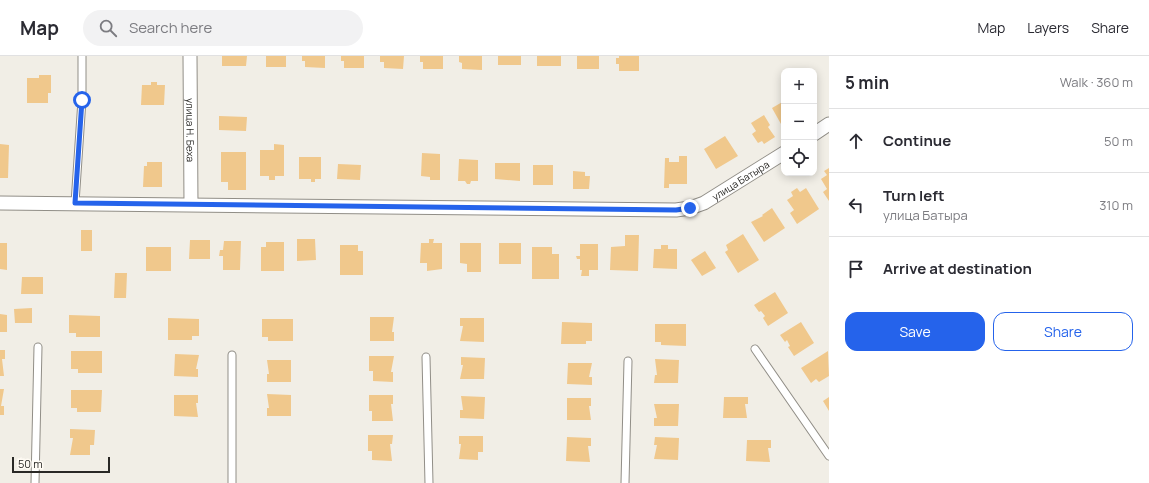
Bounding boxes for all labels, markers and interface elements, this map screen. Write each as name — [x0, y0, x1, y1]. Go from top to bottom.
search box — [83, 10, 363, 46]
text: Map — [20, 15, 59, 41]
icon: search — [97, 17, 119, 39]
text: Search here — [129, 17, 212, 38]
text: Map — [977, 18, 1005, 37]
text: Layers — [1027, 18, 1069, 37]
text: Share — [1091, 18, 1129, 37]
map controls — [781, 68, 817, 176]
button: + — [781, 68, 817, 104]
text: 5 min — [845, 71, 889, 94]
text: Walk · 360 m — [1060, 73, 1133, 91]
route start — [73, 91, 91, 109]
street label: улица Н. Беха — [183, 98, 198, 162]
button: − — [781, 104, 817, 140]
icon: ahead — [845, 130, 867, 152]
text: Continue — [883, 130, 951, 151]
text: 50 m — [1104, 132, 1133, 150]
button: locate — [781, 140, 817, 176]
street label: улица Батыра — [709, 157, 772, 203]
text: Turn left — [883, 185, 945, 206]
icon: left — [845, 194, 867, 216]
text: 310 m — [1099, 196, 1133, 214]
route end — [681, 199, 699, 217]
text: улица Батыра — [883, 206, 968, 224]
icon: arrive — [845, 258, 867, 280]
text: Arrive at destination — [883, 258, 1032, 279]
button: Save — [845, 312, 985, 351]
button: Share — [993, 312, 1133, 351]
scale bar — [12, 455, 110, 474]
text: 50 m — [18, 456, 43, 471]

